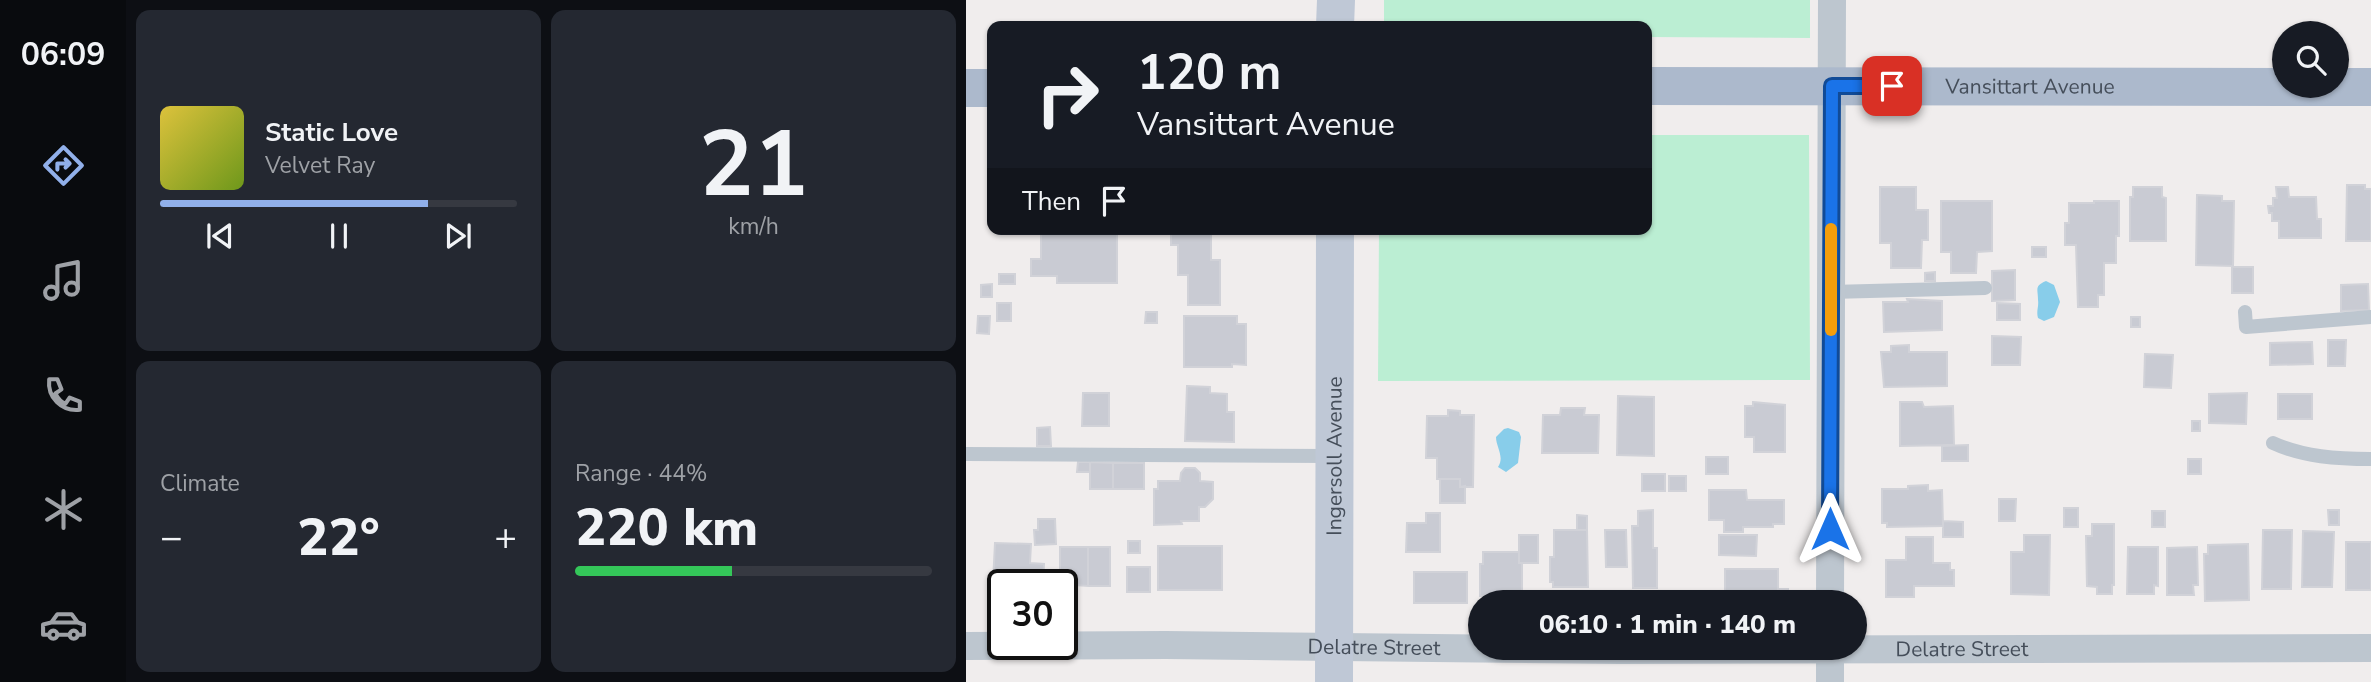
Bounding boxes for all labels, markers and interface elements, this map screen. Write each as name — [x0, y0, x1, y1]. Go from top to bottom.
map controls — [2272, 21, 2349, 98]
button: search — [2272, 21, 2349, 98]
text: 06:09 — [21, 33, 105, 76]
text: 120 m — [1137, 39, 1281, 106]
icon: right — [1022, 49, 1113, 140]
pin — [1862, 56, 1922, 116]
icon: arrive — [1873, 67, 1911, 105]
street label: Vansittart Avenue — [1944, 72, 2115, 101]
text: 21 — [699, 103, 808, 227]
text: Vansittart Avenue — [1137, 103, 1395, 146]
text: Static Love — [265, 115, 398, 150]
icon: directions — [39, 141, 88, 190]
text: Velvet Ray — [265, 150, 375, 181]
icon: arrive — [1095, 182, 1133, 220]
text: Then — [1022, 184, 1081, 219]
text: km/h — [728, 211, 779, 242]
icon: previous — [201, 217, 239, 255]
icon: pause — [320, 217, 358, 255]
icon: next — [439, 217, 477, 255]
icon: music — [39, 256, 88, 305]
icon: phone — [39, 371, 88, 420]
street label: Ingersoll Avenue — [1320, 376, 1349, 536]
text: Range · 44% — [575, 458, 707, 489]
text: Climate — [160, 468, 240, 499]
icon: climate — [39, 485, 88, 534]
text: 220 km — [575, 492, 758, 563]
position arrow — [1793, 492, 1867, 566]
text: 22° — [297, 502, 380, 573]
text: − — [160, 512, 183, 563]
text: + — [494, 512, 517, 563]
speed limit sign: 30 — [987, 569, 1078, 660]
icon: car — [39, 600, 88, 649]
text: 06:10 · 1 min · 140 m — [1539, 607, 1796, 642]
street label: Delatre Street — [1307, 633, 1441, 662]
street label: Delatre Street — [1896, 635, 2029, 663]

